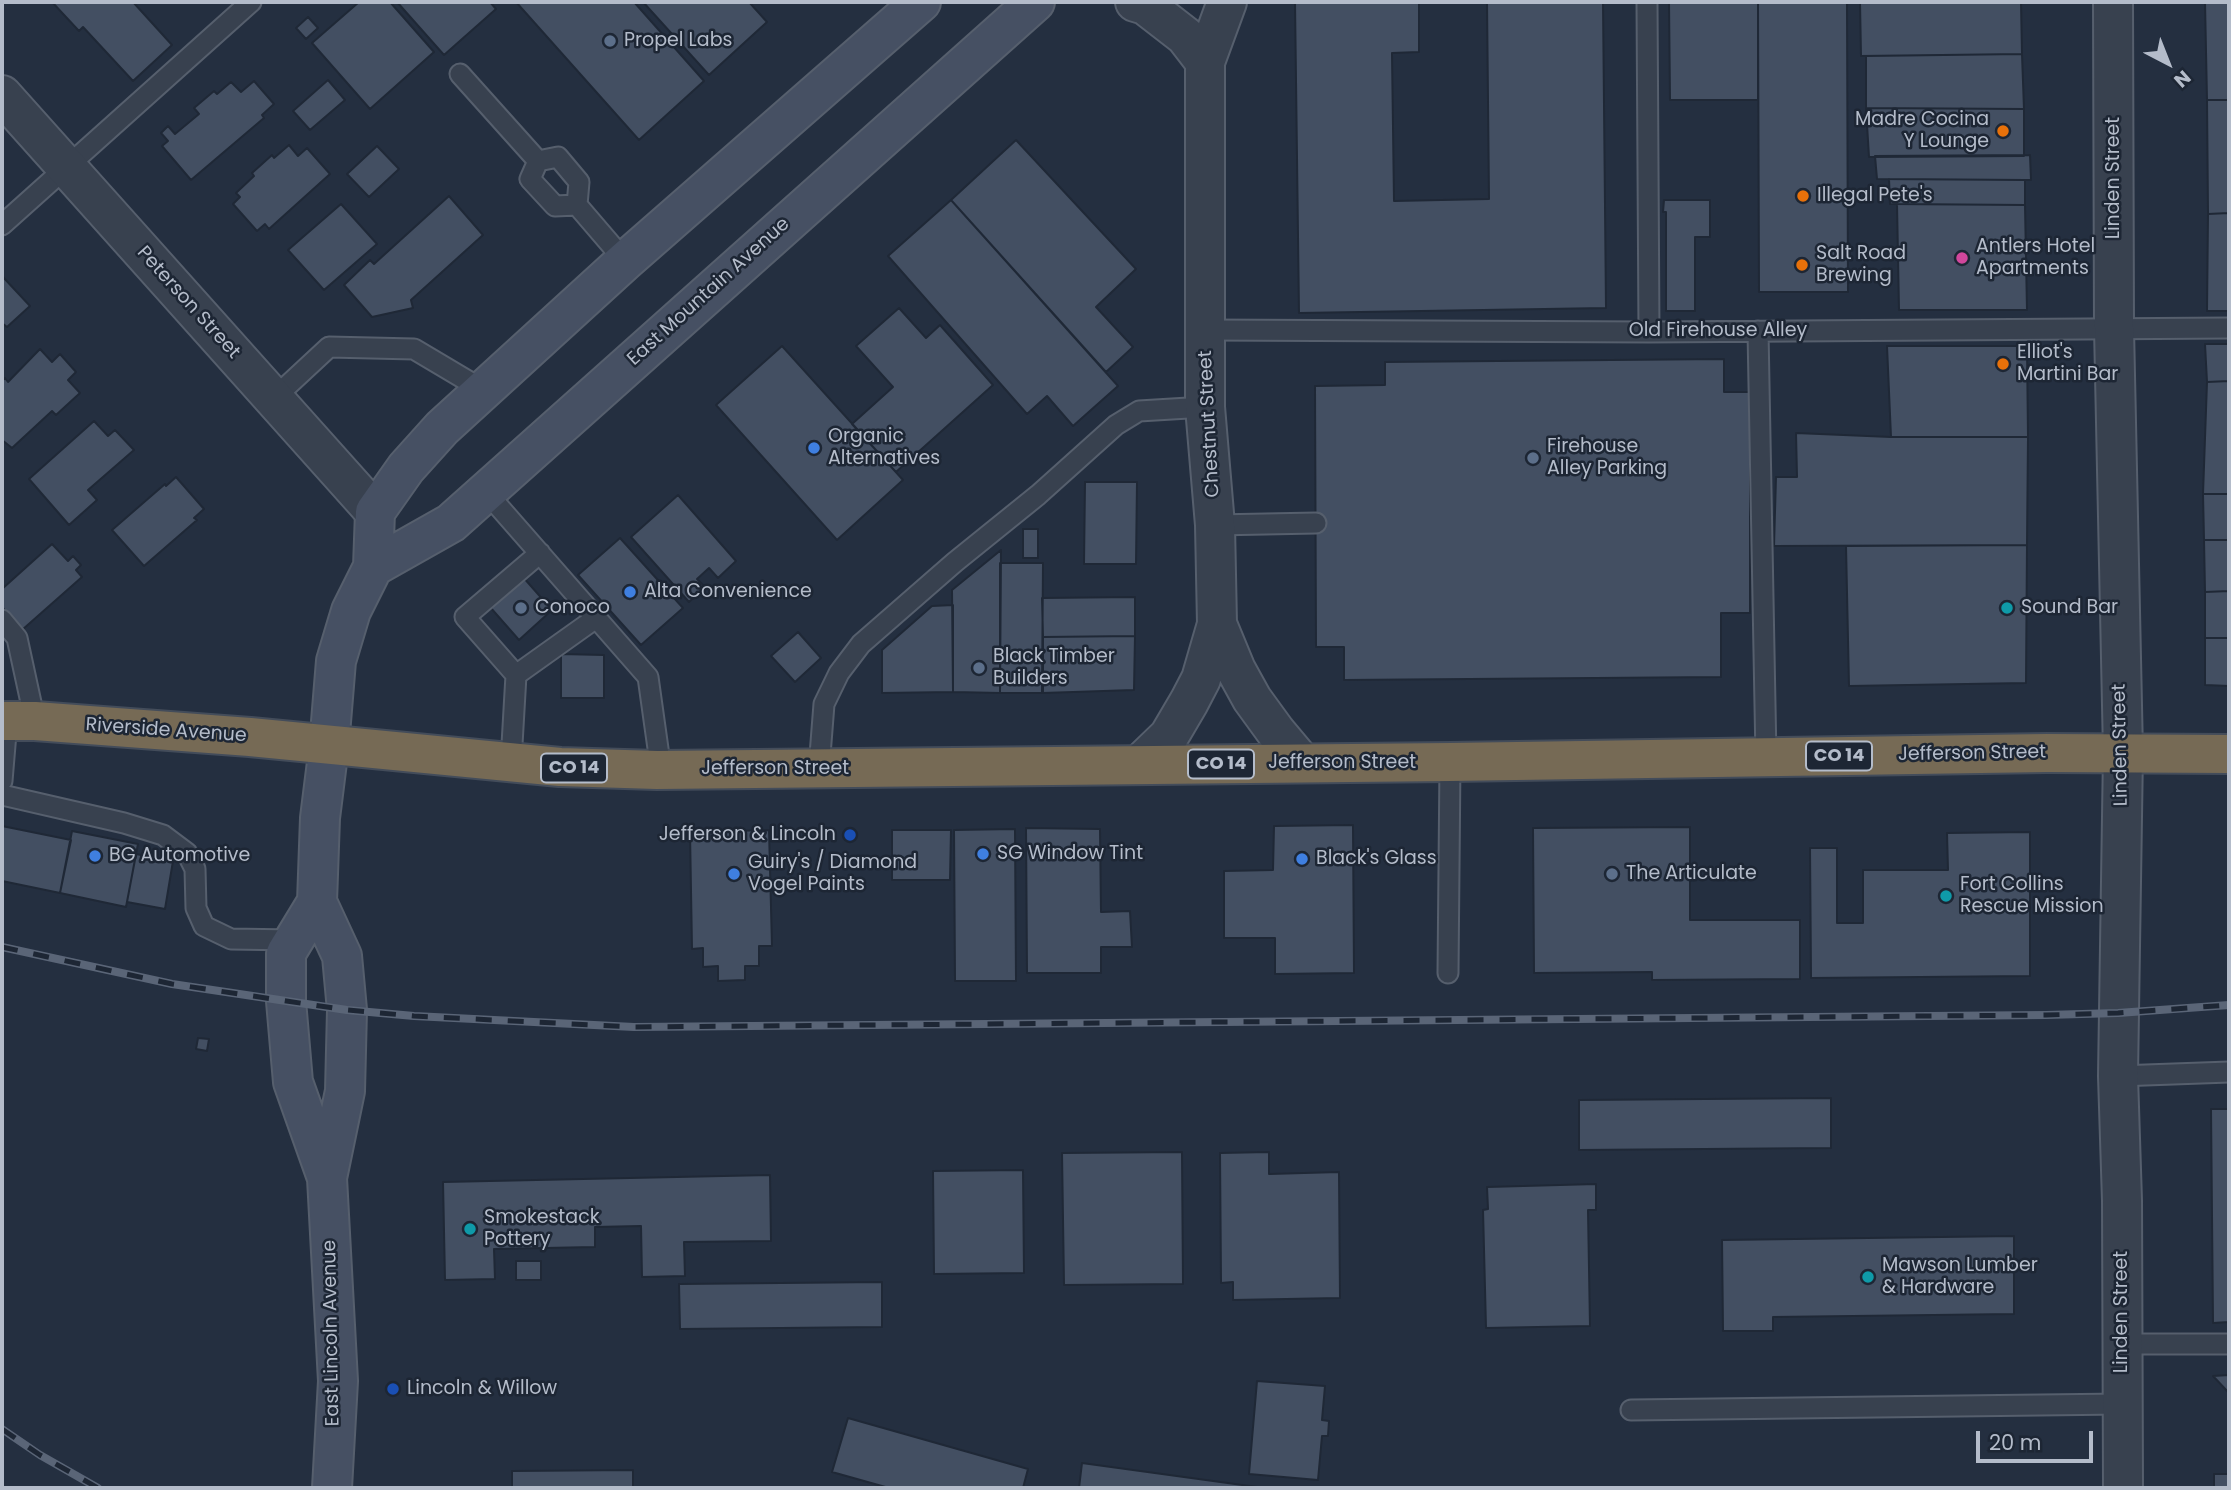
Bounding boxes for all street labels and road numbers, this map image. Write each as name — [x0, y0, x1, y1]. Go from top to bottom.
street label: Linden Street — [2103, 117, 2125, 239]
street label: East Mountain Avenue — [623, 213, 795, 371]
street label: Peterson Street — [132, 242, 244, 364]
street label: Old Firehouse Alley — [1629, 320, 1807, 342]
street label: Chestnut Street — [1195, 350, 1225, 498]
street label: Linden Street — [2109, 684, 2133, 806]
street label: Riverside Avenue — [85, 714, 247, 748]
street label: Jefferson Street — [1898, 741, 2046, 767]
road number: CO 14 — [1806, 742, 1872, 770]
road number: CO 14 — [1188, 750, 1254, 778]
street label: Jefferson Street — [1268, 752, 1416, 774]
road number: CO 14 — [541, 754, 607, 782]
street label: Jefferson Street — [701, 758, 849, 780]
street label: East Lincoln Avenue — [319, 1240, 345, 1426]
street label: Linden Street — [2111, 1251, 2133, 1373]

